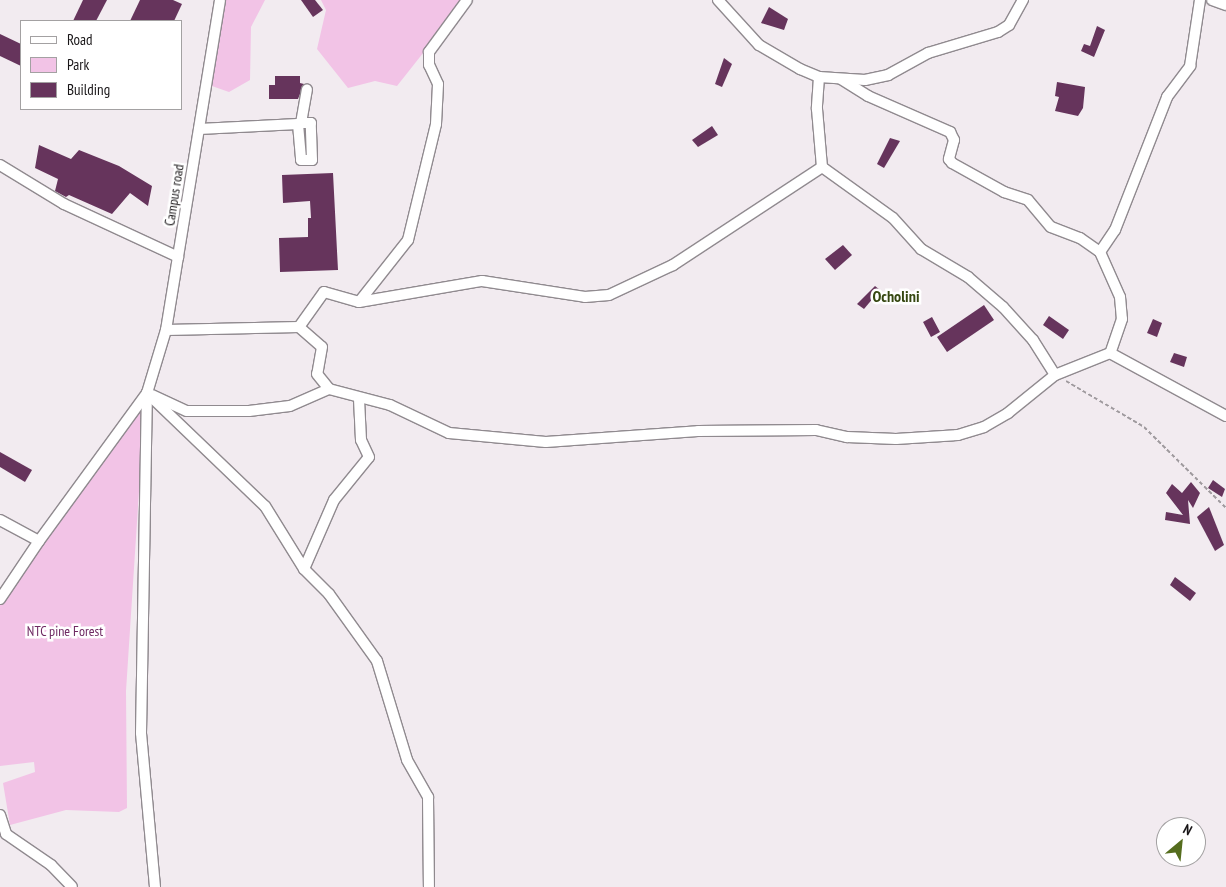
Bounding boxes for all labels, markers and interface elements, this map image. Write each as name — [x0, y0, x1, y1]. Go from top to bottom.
legend — [20, 20, 182, 110]
text: Road — [67, 30, 93, 49]
text: Park — [67, 55, 89, 74]
text: Building — [67, 80, 110, 99]
street label: Campus road — [161, 163, 187, 227]
district label: Ocholini — [872, 286, 920, 306]
park label: NTC pine Forest — [27, 623, 103, 639]
north arrow — [1156, 817, 1206, 867]
text: N — [1180, 820, 1195, 839]

